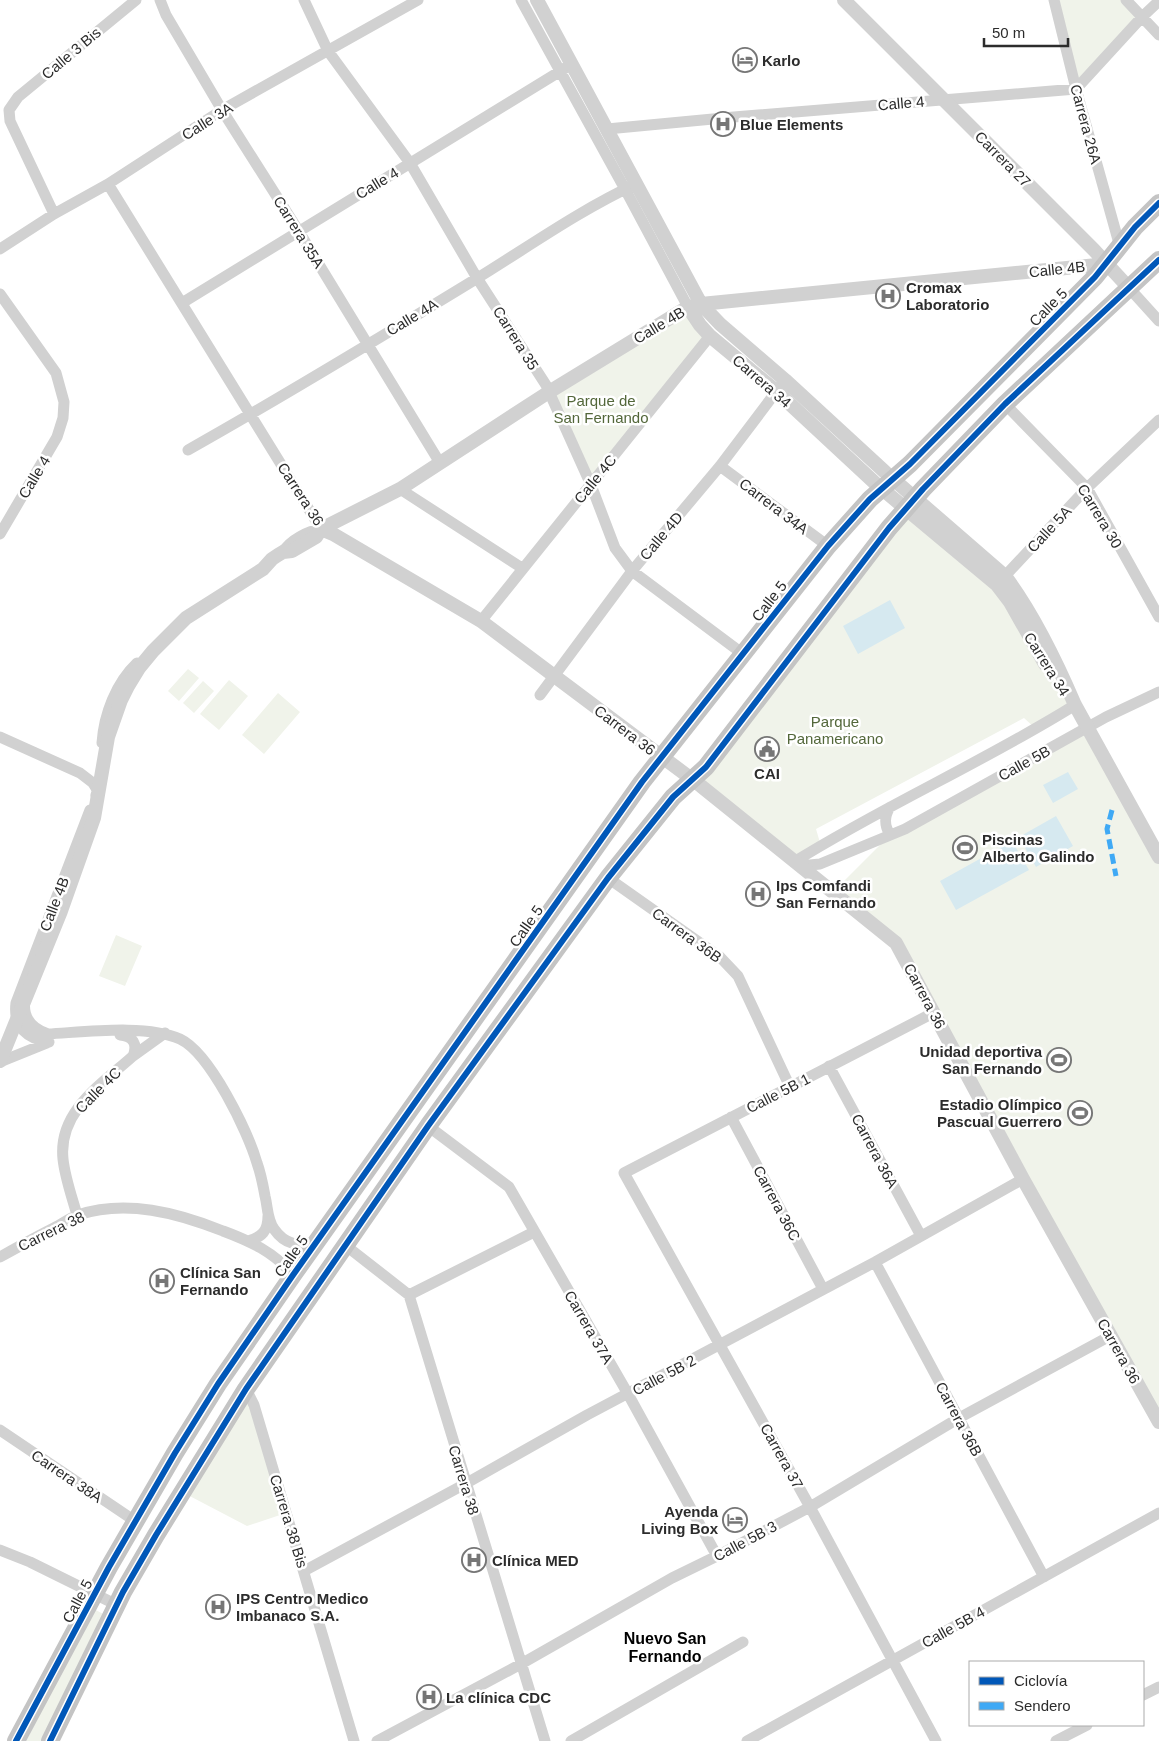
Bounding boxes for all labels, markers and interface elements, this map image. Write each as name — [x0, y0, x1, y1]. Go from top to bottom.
scale bar — [984, 15, 1068, 47]
street label: Calle 3 Bis — [38, 23, 104, 83]
text: 50 m — [992, 24, 1025, 41]
hotel icon: Karlo — [732, 47, 758, 73]
place label: Karlo — [762, 52, 800, 69]
street label: Carrera 26A — [1067, 82, 1105, 166]
street label: Calle 4 — [877, 92, 925, 114]
street label: Calle 3A — [178, 99, 236, 143]
hospital icon: Blue Elements — [710, 111, 736, 137]
place label: Blue Elements — [740, 116, 843, 133]
street label: Carrera 27 — [972, 128, 1034, 190]
street label: Calle 4 — [353, 164, 401, 202]
street label: Carrera 35A — [270, 193, 328, 271]
street label: Calle 4B — [1028, 258, 1086, 280]
place label: Cromax Laboratorio — [906, 279, 989, 313]
hospital icon: Cromax Laboratorio — [875, 283, 901, 309]
street label: Calle 5 — [1025, 284, 1071, 330]
street label: Calle 4A — [383, 295, 441, 339]
street label: Carrera 35 — [490, 303, 542, 373]
street label: Calle 4B — [630, 303, 688, 347]
street label: Carrera 34 — [729, 351, 795, 411]
park label: Parque de San Fernando — [553, 392, 649, 426]
street label: Calle 4C — [570, 451, 620, 507]
street label: Calle 4 — [15, 453, 53, 501]
street label: Carrera 36 — [274, 459, 328, 529]
street label: Carrera 34A — [736, 475, 812, 537]
street label: Carrera 30 — [1074, 481, 1126, 551]
street label: Calle 5A — [1023, 502, 1075, 556]
street label: Calle 4D — [636, 508, 686, 563]
street label: Calle 5 — [748, 577, 790, 625]
street label: Carrera 34 — [1021, 629, 1073, 699]
street label: Carrera 36 — [591, 702, 659, 758]
park label: Parque Panamericano — [787, 713, 883, 747]
public building icon: CAI — [754, 736, 780, 762]
street label: Calle 5B — [995, 742, 1053, 784]
place label: CAI — [754, 765, 780, 782]
place label: Piscinas Alberto Galindo — [982, 831, 1095, 865]
sports icon: Piscinas Alberto Galindo — [952, 835, 978, 861]
street label: Calle 4B — [36, 874, 72, 934]
place label: Ips Comfandi San Fernando — [776, 877, 876, 911]
hospital icon: Ips Comfandi San Fernando — [745, 881, 771, 907]
street label: Calle 5 — [506, 902, 546, 950]
street label: Carrera 36B — [649, 904, 725, 966]
street label: Carrera 36 — [901, 960, 949, 1032]
place label: Unidad deportiva San Fernando — [919, 1043, 1043, 1077]
sports icon: Unidad deportiva San Fernando — [1046, 1047, 1072, 1073]
street label: Calle 4C — [72, 1064, 124, 1116]
street label: Calle 5B 1 — [743, 1070, 813, 1116]
place label: Estadio Olímpico Pascual Guerrero — [937, 1096, 1062, 1130]
sports icon: Estadio Olímpico Pascual Guerrero — [1067, 1100, 1093, 1126]
street label: Carrera 36A — [848, 1111, 902, 1191]
street label: Carrera 36C — [750, 1163, 804, 1244]
street label: Carrera 38 — [15, 1208, 87, 1254]
street label: Calle 5 — [271, 1232, 311, 1280]
place label: Clínica San Fernando — [180, 1264, 261, 1298]
hospital icon: Clínica San Fernando — [149, 1268, 175, 1294]
street label: Carrera 37A — [561, 1287, 617, 1367]
street label: Carrera 36 — [1094, 1316, 1144, 1386]
street label: Calle 5B 2 — [629, 1351, 699, 1399]
street label: Carrera 36B — [932, 1379, 986, 1459]
street label: Carrera 37 — [757, 1421, 807, 1491]
street label: Carrera 38 — [445, 1443, 483, 1517]
street label: Carrera 38A — [28, 1446, 106, 1506]
street label: Carrera 38 Bis — [267, 1472, 311, 1570]
place label: Ayenda Living Box — [641, 1503, 719, 1537]
hotel icon: Ayenda Living Box — [722, 1507, 748, 1533]
street label: Calle 5B 3 — [710, 1517, 780, 1565]
hospital icon: Clínica MED — [461, 1547, 487, 1573]
place label: Clínica MED — [492, 1552, 579, 1569]
street label: Calle 5 — [59, 1576, 95, 1626]
place label: IPS Centro Medico Imbanaco S.A. — [236, 1590, 369, 1624]
hospital icon: IPS Centro Medico Imbanaco S.A. — [205, 1594, 231, 1620]
street label: Calle 5B 4 — [919, 1603, 987, 1651]
district label: Nuevo San Fernando — [624, 1630, 706, 1665]
legend — [969, 1661, 1144, 1726]
text: Ciclovía — [1014, 1672, 1068, 1689]
hospital icon: La clínica CDC — [416, 1684, 442, 1710]
place label: La clínica CDC — [446, 1689, 551, 1706]
text: Sendero — [1014, 1697, 1071, 1714]

